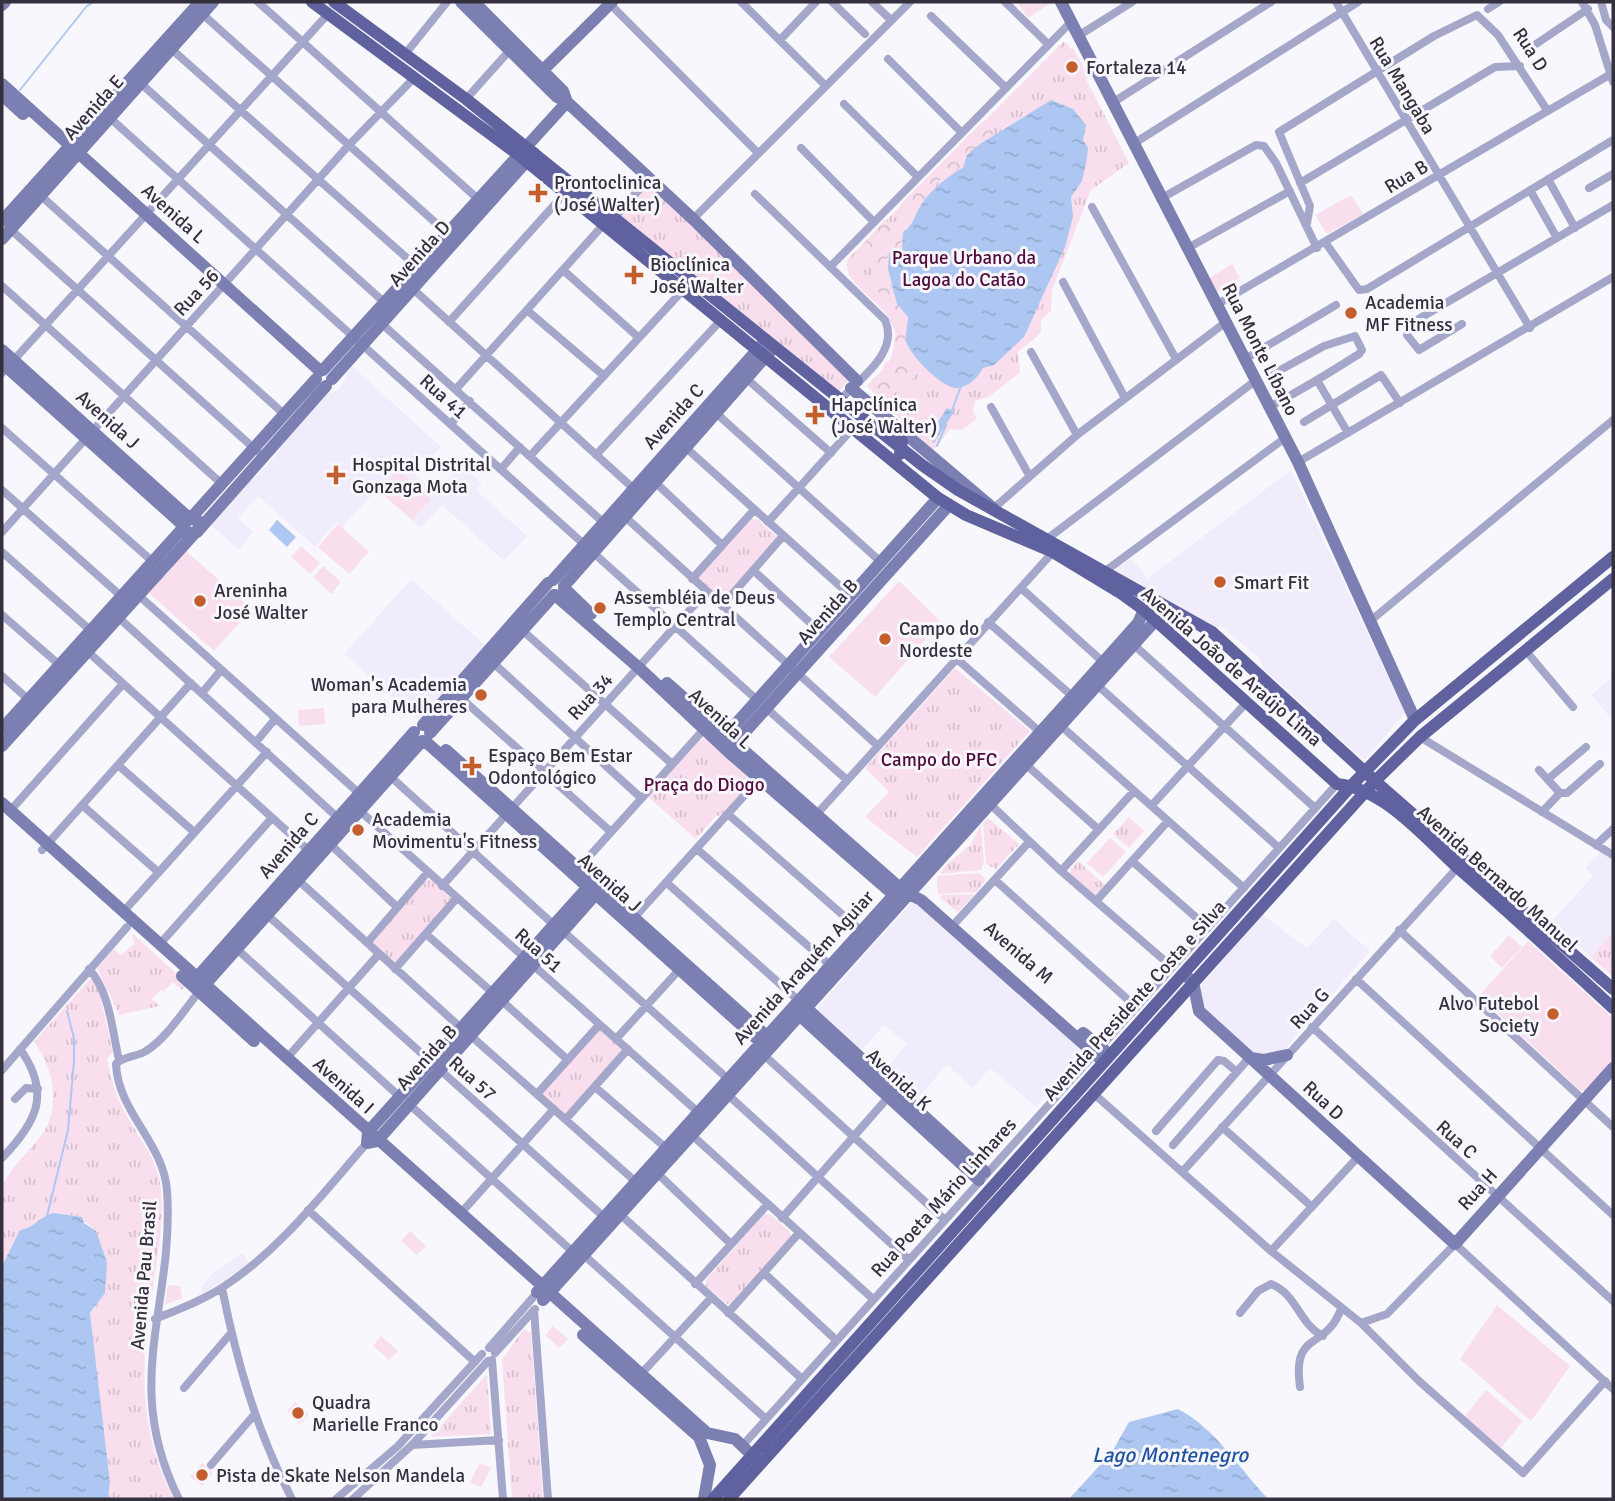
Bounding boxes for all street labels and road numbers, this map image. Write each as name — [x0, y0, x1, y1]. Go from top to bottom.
street label: Rua D — [1507, 23, 1553, 76]
street label: Rua Mangaba — [1364, 32, 1441, 139]
street label: Avenida E — [58, 70, 129, 145]
street label: Rua B — [1380, 155, 1433, 199]
street label: Avenida L — [136, 179, 211, 249]
street label: Avenida D — [384, 216, 456, 292]
street label: Rua 56 — [169, 264, 225, 321]
street label: Rua Monte Líbano — [1216, 279, 1304, 420]
street label: Rua 41 — [415, 369, 472, 424]
street label: Avenida C — [638, 379, 709, 454]
street label: Avenida J — [71, 385, 144, 454]
street label: Avenida B — [792, 574, 863, 649]
street label: Avenida João de Araújo Lima — [1136, 582, 1327, 752]
street label: Rua 34 — [563, 668, 619, 725]
street label: Avenida L — [683, 683, 757, 754]
street label: Avenida Bernardo Manuel — [1412, 800, 1583, 957]
street label: Avenida C — [253, 808, 324, 884]
street label: Avenida J — [573, 848, 646, 917]
street label: Avenida Araquém Aguiar — [728, 886, 879, 1050]
street label: Avenida Presidente Costa e Silva — [1038, 895, 1231, 1106]
street label: Avenida M — [979, 916, 1058, 989]
street label: Rua 51 — [510, 923, 567, 978]
street label: Rua G — [1285, 983, 1335, 1034]
street label: Avenida B — [391, 1020, 462, 1095]
street label: Avenida K — [861, 1044, 936, 1116]
street label: Rua 57 — [444, 1051, 501, 1106]
street label: Avenida I — [308, 1052, 379, 1119]
street label: Rua D — [1298, 1076, 1349, 1126]
street label: Rua Poeta Mário Linhares — [866, 1113, 1022, 1282]
street label: Rua C — [1431, 1115, 1482, 1164]
street label: Rua H — [1453, 1164, 1503, 1216]
street label: Avenida Pau Brasil — [126, 1199, 162, 1351]

